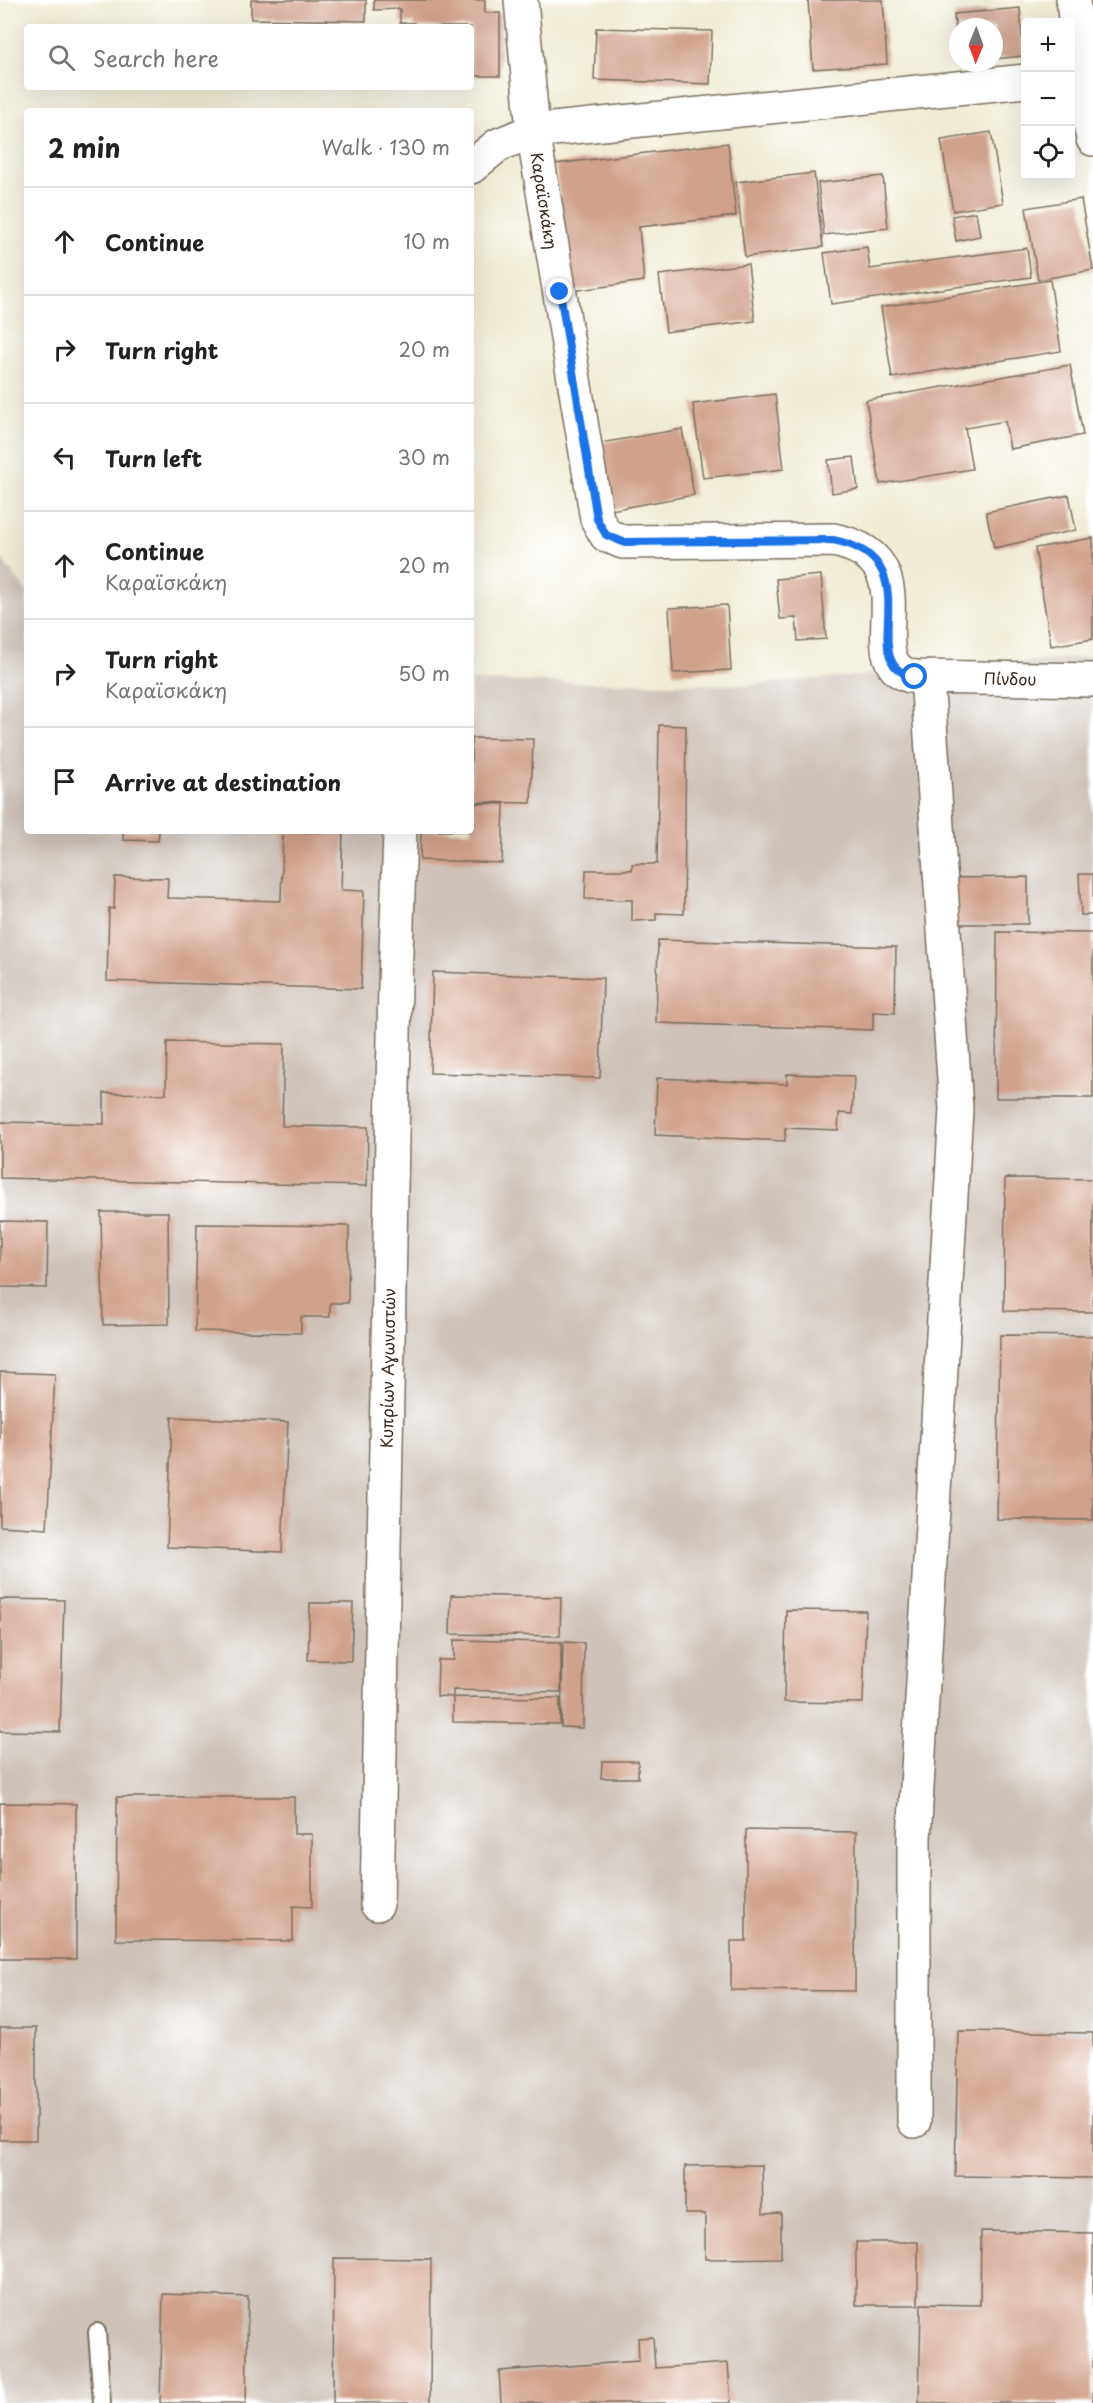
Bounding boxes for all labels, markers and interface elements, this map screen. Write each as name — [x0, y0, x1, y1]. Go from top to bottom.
north arrow — [949, 18, 1003, 72]
map controls — [1021, 18, 1075, 180]
button: + — [1021, 18, 1075, 72]
search box — [24, 24, 474, 90]
icon: search — [45, 41, 78, 74]
text: Search here — [93, 41, 219, 74]
button: − — [1021, 72, 1075, 126]
button: locate — [1021, 126, 1075, 180]
text: 2 min — [48, 128, 121, 167]
text: Walk · 130 m — [322, 132, 450, 162]
street label: Καραϊσκάκη — [525, 151, 564, 251]
icon: ahead — [48, 225, 81, 258]
text: Continue — [105, 225, 204, 258]
text: 10 m — [403, 226, 450, 256]
route end — [546, 278, 572, 304]
icon: right — [48, 333, 81, 366]
text: Turn right — [105, 333, 218, 366]
text: 20 m — [398, 334, 450, 364]
icon: left — [48, 441, 81, 474]
text: Turn left — [105, 441, 202, 474]
text: 30 m — [397, 442, 450, 472]
text: Continue — [105, 534, 204, 567]
icon: ahead — [48, 549, 81, 582]
text: 20 m — [398, 550, 450, 580]
text: Καραϊσκάκη — [105, 567, 227, 597]
text: Turn right — [105, 642, 218, 675]
icon: right — [48, 657, 81, 690]
text: 50 m — [398, 658, 450, 688]
route start — [901, 663, 927, 689]
street label: Πίνδου — [983, 666, 1037, 690]
text: Καραϊσκάκη — [105, 675, 227, 705]
icon: arrive — [48, 765, 81, 798]
text: Arrive at destination — [105, 765, 341, 798]
street label: Κυπρίων Αγωνιστών — [374, 1288, 400, 1448]

